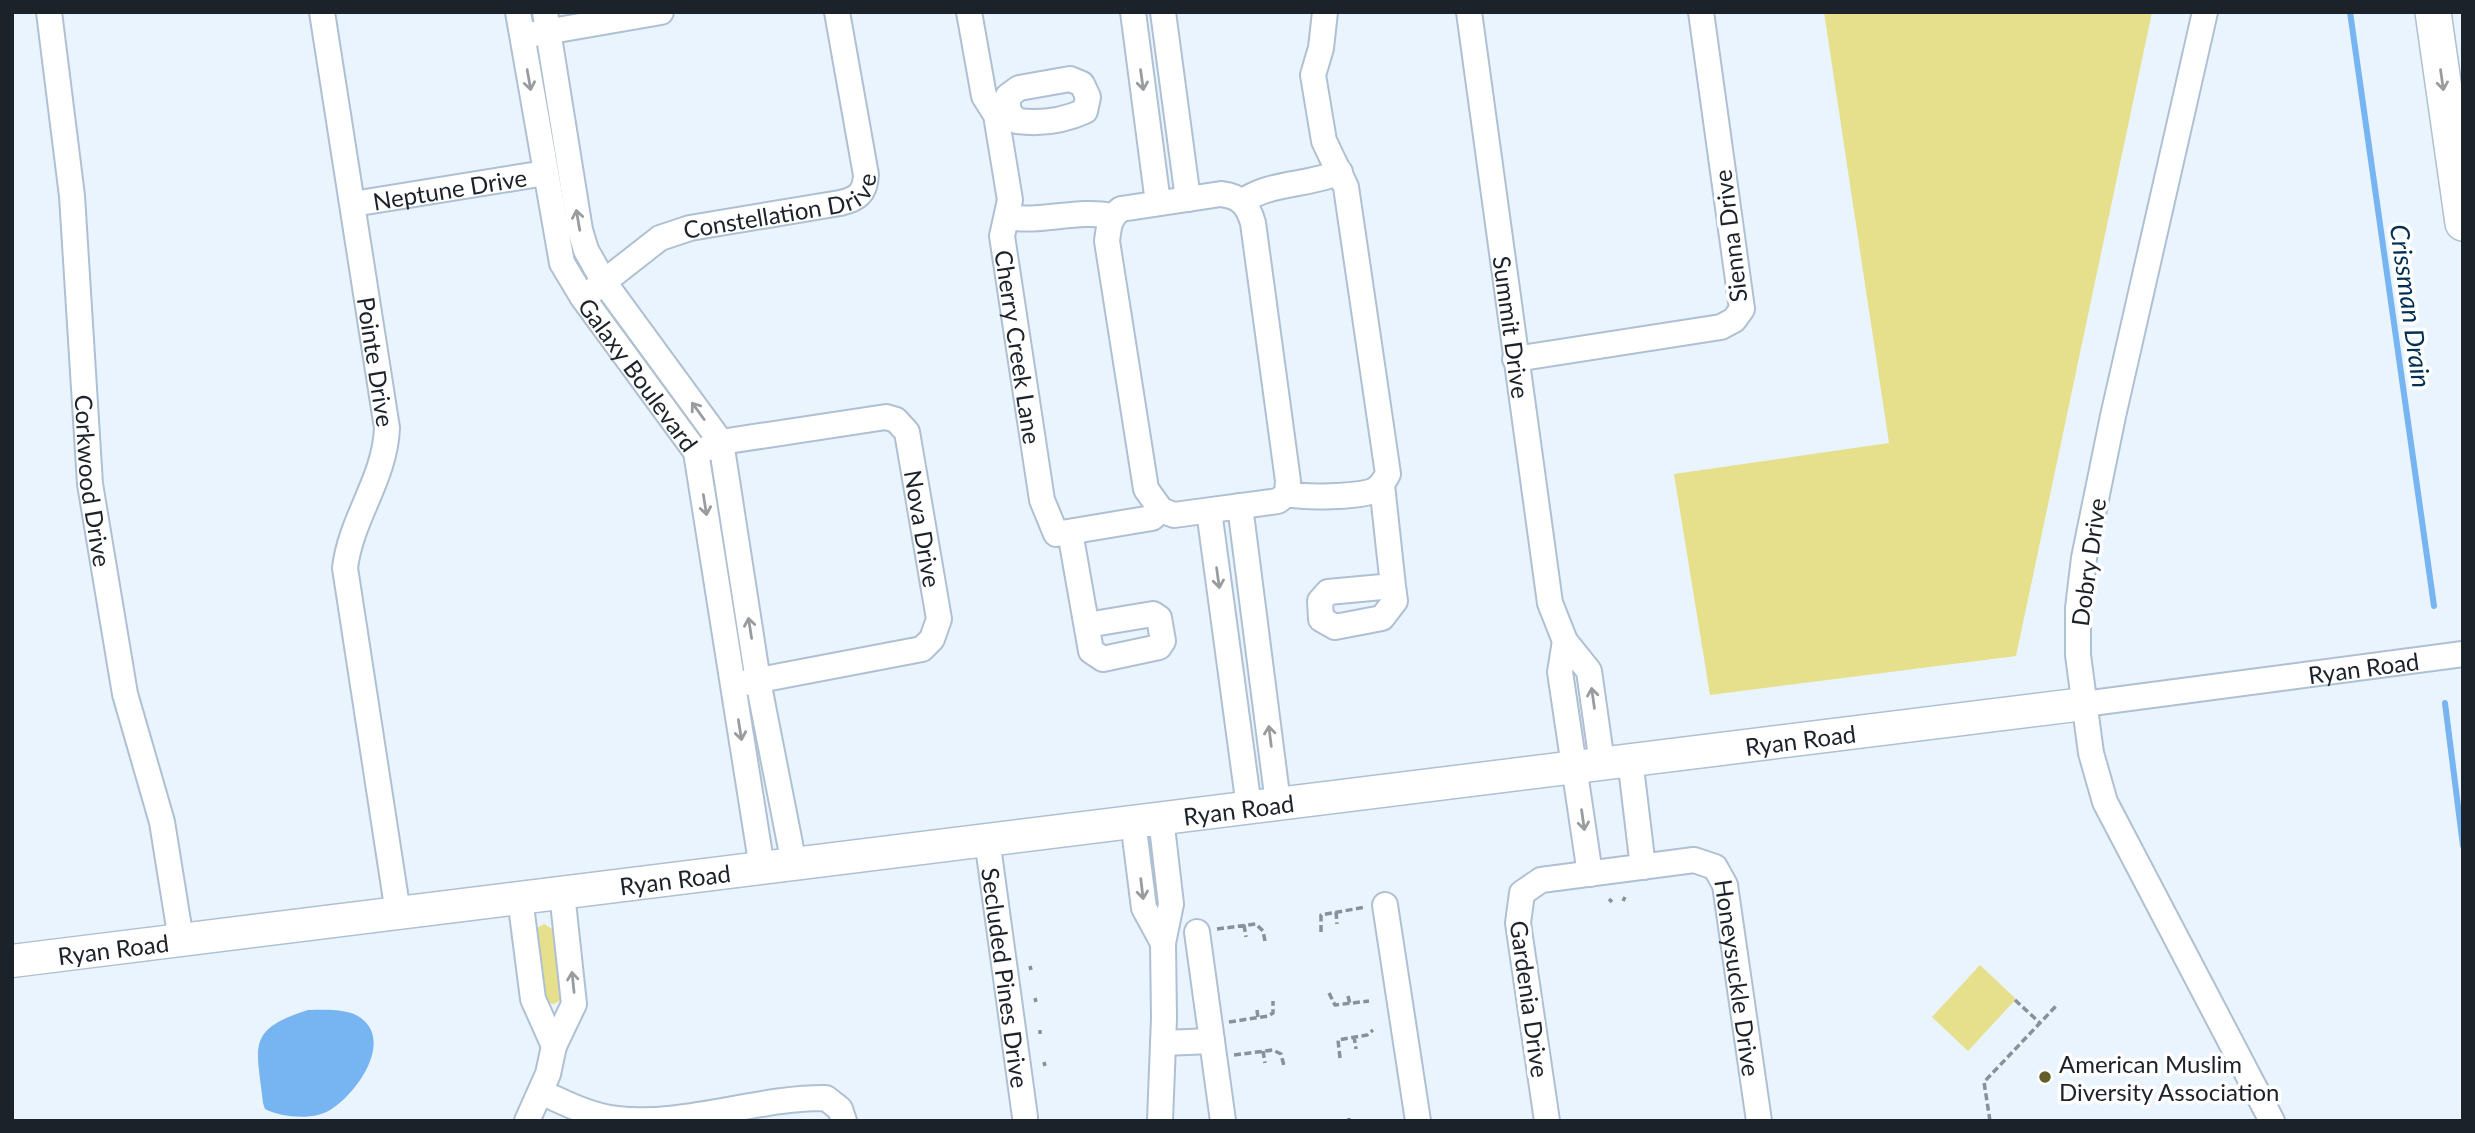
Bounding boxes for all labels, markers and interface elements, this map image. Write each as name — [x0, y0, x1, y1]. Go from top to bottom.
one-way arrow — [523, 68, 536, 91]
one-way arrow — [1136, 68, 1149, 91]
one-way arrow — [2436, 68, 2449, 91]
street label: Neptune Drive — [371, 162, 529, 215]
street label: Sienna Drive — [1707, 168, 1753, 304]
street label: Constellation Drive — [681, 171, 881, 243]
one-way arrow — [571, 209, 584, 232]
water label: Crissman Drain — [2384, 222, 2438, 390]
street label: Cherry Creek Lane — [990, 248, 1048, 446]
street label: Summit Drive — [1488, 254, 1536, 400]
street label: Galaxy Boulevard — [573, 292, 705, 456]
street label: Pointe Drive — [352, 295, 401, 429]
street label: Corkwood Drive — [70, 394, 118, 569]
one-way arrow — [691, 401, 706, 420]
street label: Nova Drive — [899, 468, 948, 590]
one-way arrow — [699, 493, 712, 516]
street label: Dobry Drive — [2065, 496, 2111, 628]
one-way arrow — [1212, 566, 1225, 589]
one-way arrow — [743, 617, 756, 640]
street label: Ryan Road — [2306, 645, 2421, 689]
one-way arrow — [1586, 687, 1599, 710]
one-way arrow — [734, 718, 747, 741]
street label: Ryan Road — [1743, 718, 1857, 760]
one-way arrow — [1263, 725, 1276, 748]
street label: Ryan Road — [1181, 788, 1296, 830]
one-way arrow — [1576, 808, 1589, 831]
street label: Ryan Road — [618, 858, 732, 900]
street label: Secluded Pines Drive — [977, 866, 1035, 1090]
one-way arrow — [1135, 877, 1148, 900]
street label: Honeysuckle Drive — [1710, 877, 1767, 1078]
street label: Gardenia Drive — [1505, 919, 1555, 1079]
street label: Ryan Road — [56, 927, 170, 970]
one-way arrow — [566, 971, 579, 994]
place label: American Muslim Diversity Association — [2059, 1049, 2279, 1106]
marker: American Muslim Diversity Association — [2037, 1069, 2053, 1085]

